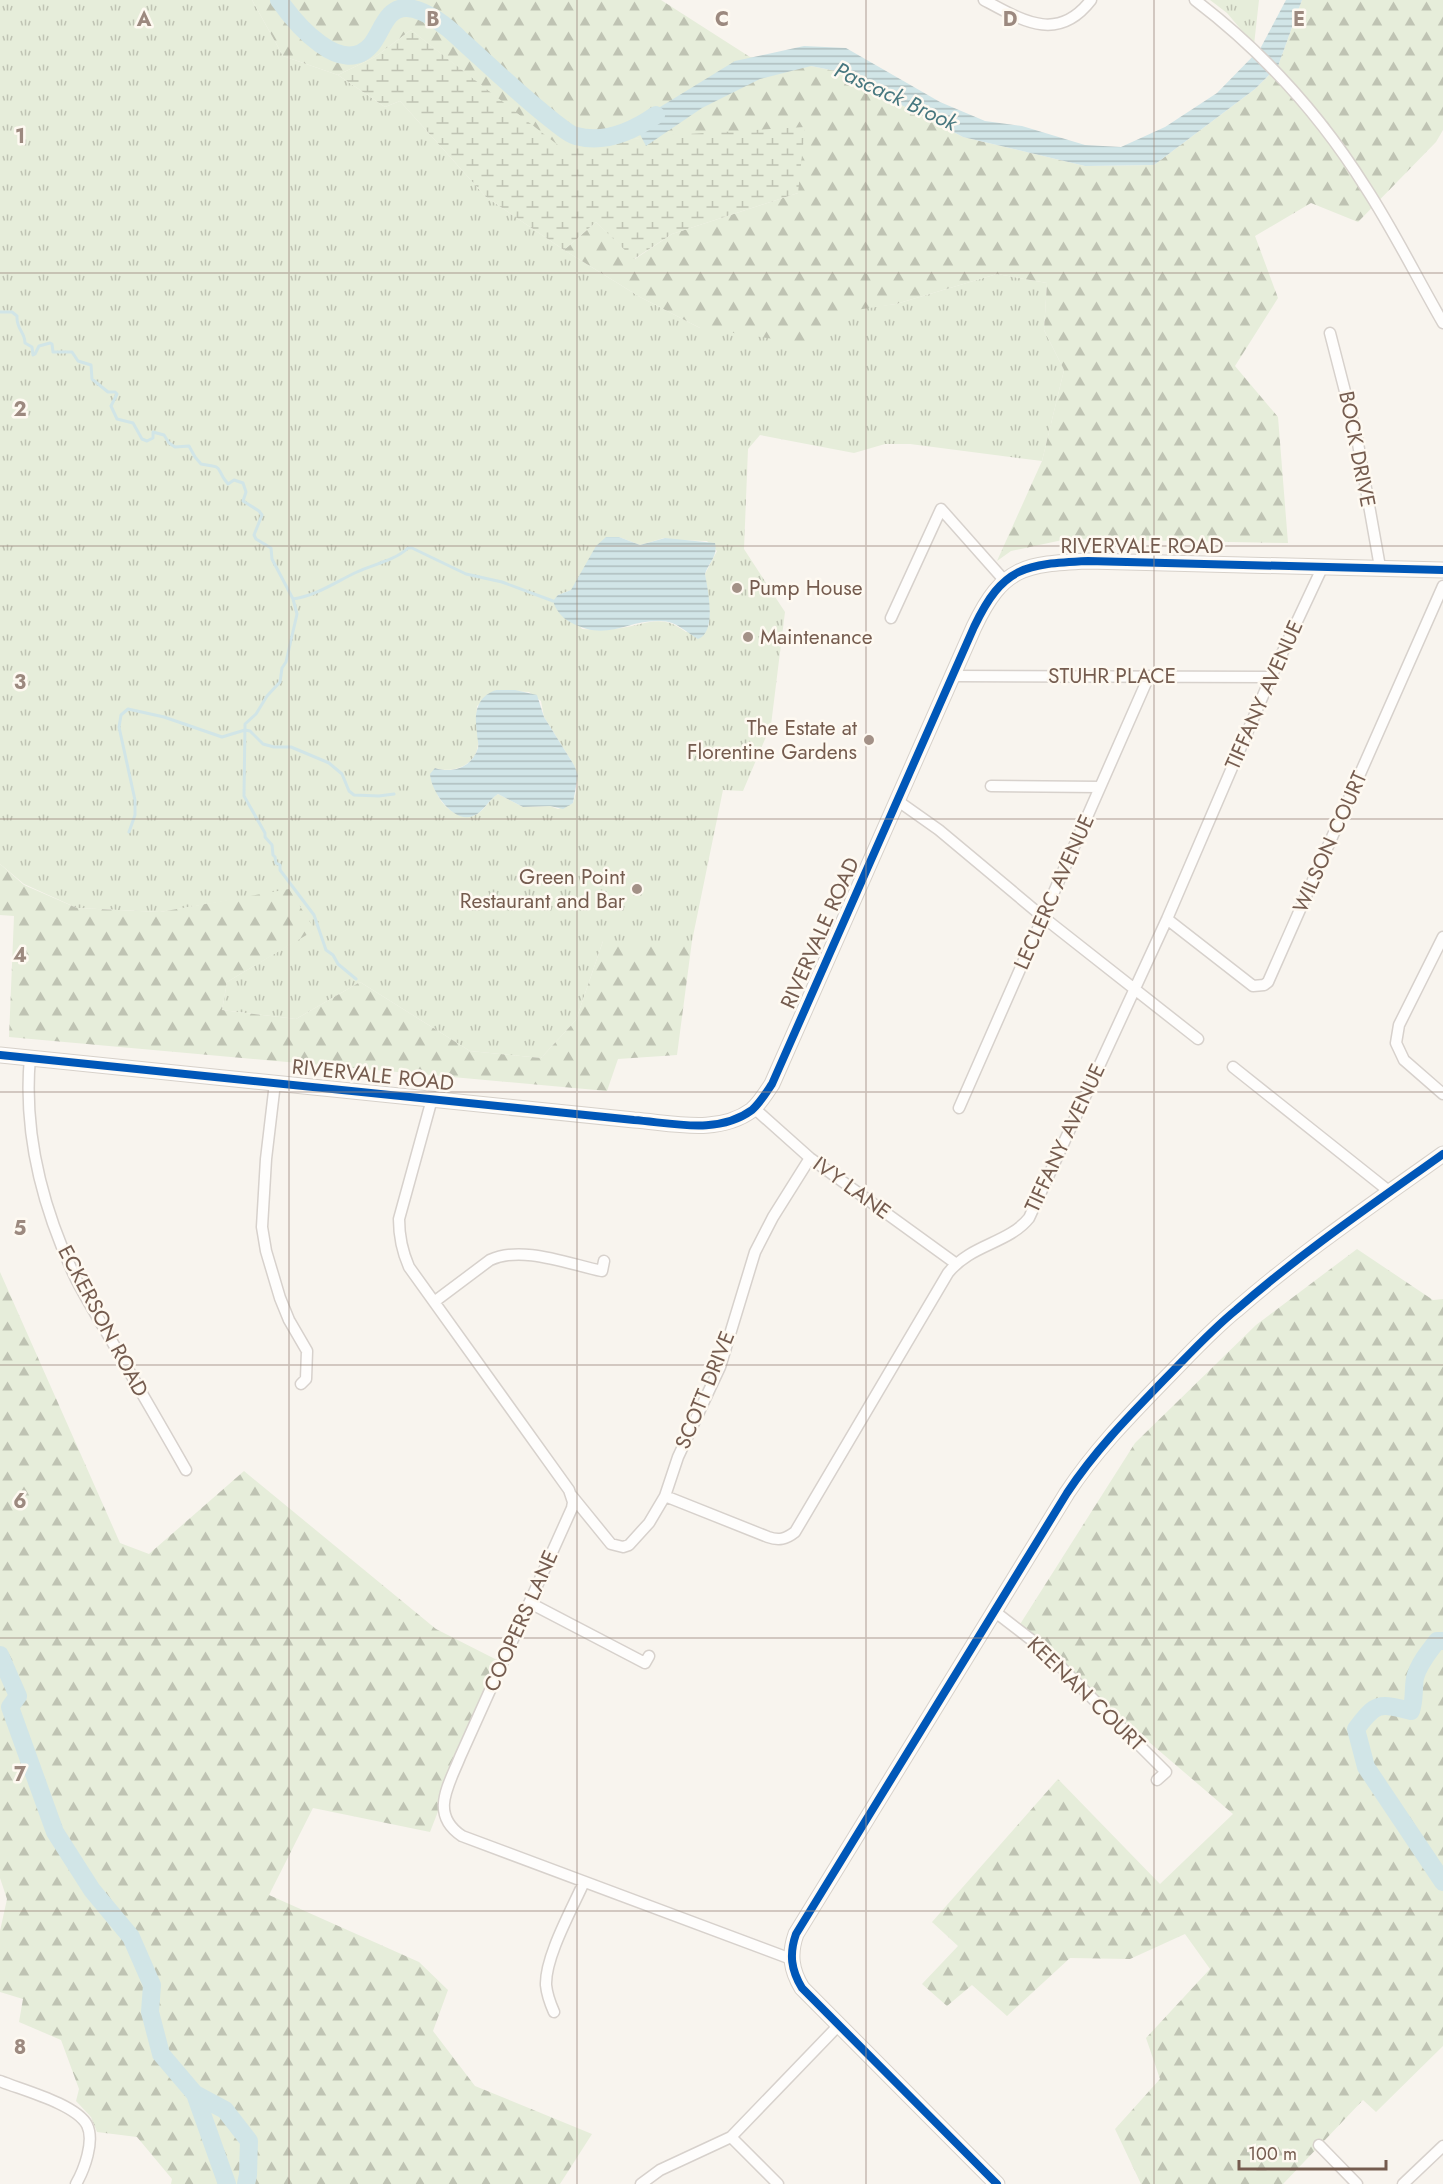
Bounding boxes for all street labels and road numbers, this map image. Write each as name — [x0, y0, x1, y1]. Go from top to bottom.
street label: BOCK DRIVE — [1331, 388, 1383, 510]
street label: RIVERVALE ROAD — [1061, 531, 1223, 561]
street label: TIFFANY AVENUE — [1218, 615, 1310, 775]
street label: STUHR PLACE — [1048, 661, 1176, 691]
street label: WILSON COURT — [1285, 766, 1375, 917]
street label: LECLERC AVENUE — [1006, 810, 1102, 974]
street label: RIVERVALE ROAD — [773, 853, 867, 1013]
street label: RIVERVALE ROAD — [290, 1052, 456, 1098]
street label: TIFFANY AVENUE — [1017, 1059, 1113, 1217]
street label: IVY LANE — [807, 1150, 897, 1226]
street label: ECKERSON ROAD — [50, 1240, 156, 1402]
street label: SCOTT DRIVE — [668, 1326, 742, 1454]
street label: COOPERS LANE — [476, 1545, 566, 1697]
street label: KEENAN COURT — [1020, 1630, 1152, 1758]

